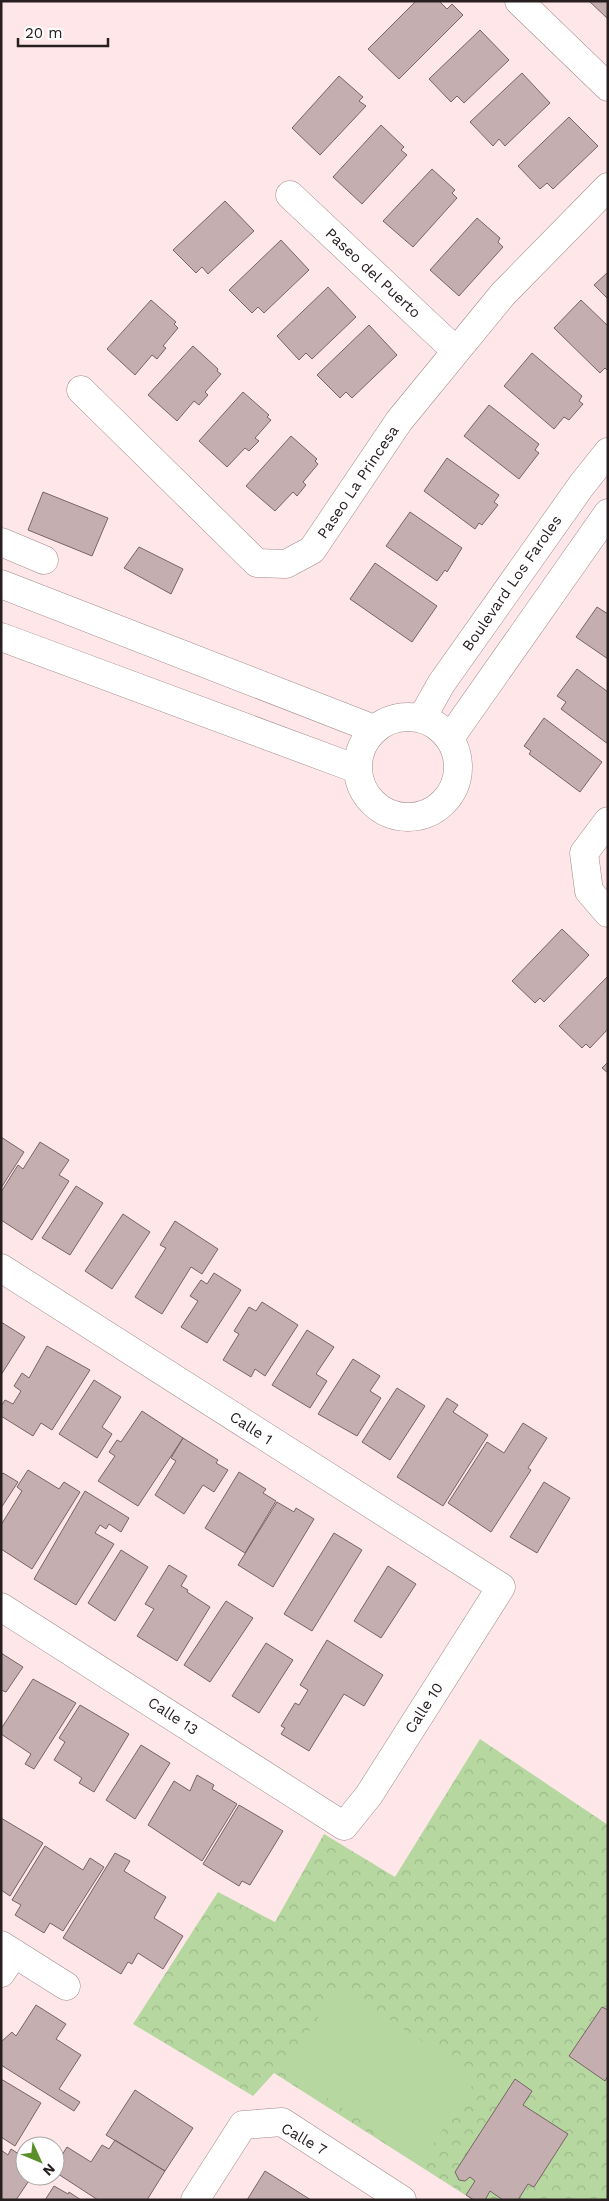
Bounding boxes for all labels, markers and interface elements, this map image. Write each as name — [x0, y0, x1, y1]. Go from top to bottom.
scale bar — [18, 15, 108, 47]
text: 20 m — [25, 24, 63, 42]
street label: Paseo del Puerto — [322, 224, 424, 322]
street label: Paseo La Princesa — [313, 422, 403, 542]
street label: Boulevard Los Faroles — [458, 512, 566, 654]
street label: Calle 1 — [226, 1408, 276, 1448]
street label: Calle 10 — [401, 1679, 447, 1737]
street label: Calle 13 — [145, 1693, 201, 1739]
street label: Calle 7 — [278, 2119, 330, 2159]
north arrow — [15, 2136, 65, 2186]
text: N — [40, 2161, 59, 2179]

